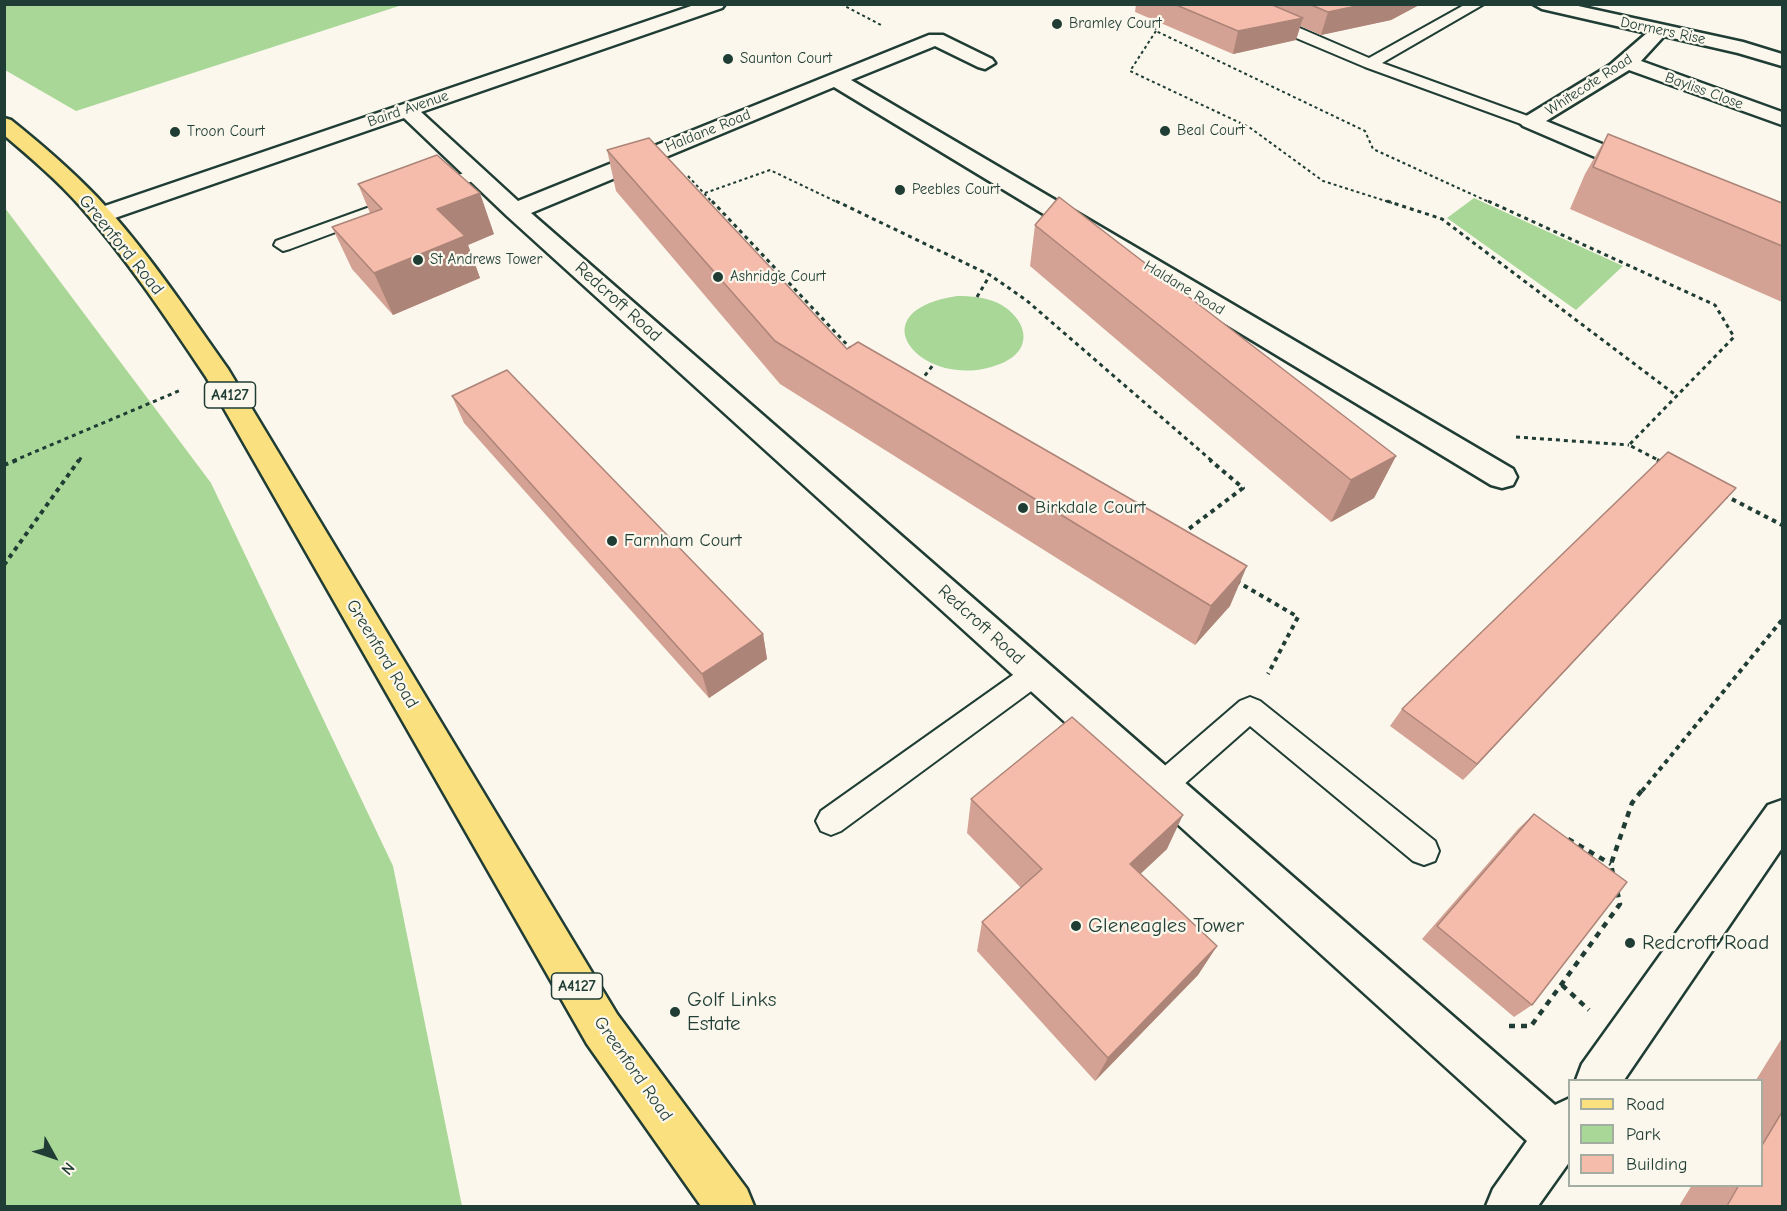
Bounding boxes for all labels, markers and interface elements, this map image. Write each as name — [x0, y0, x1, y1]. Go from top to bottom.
street label: Dormers Rise — [1619, 13, 1707, 49]
place label: Bramley Court — [1069, 15, 1162, 33]
marker: Bramley Court — [1050, 17, 1064, 31]
place label: Saunton Court — [740, 50, 832, 68]
street label: Whitecote Road — [1542, 50, 1636, 120]
marker: Saunton Court — [721, 52, 735, 66]
street label: Bayliss Close — [1662, 69, 1746, 113]
street label: Baird Avenue — [365, 87, 451, 131]
street label: Haldane Road — [663, 106, 753, 156]
place label: Beal Court — [1177, 122, 1245, 140]
place label: Troon Court — [187, 123, 265, 141]
marker: Beal Court — [1158, 124, 1172, 138]
marker: Troon Court — [168, 125, 182, 139]
place label: Peebles Court — [912, 181, 1000, 199]
marker: Peebles Court — [893, 183, 907, 197]
street label: Greenford Road — [74, 190, 168, 300]
place label: St Andrews Tower — [430, 251, 542, 269]
marker: St Andrews Tower — [411, 253, 425, 267]
street label: Redcroft Road — [570, 257, 666, 347]
street label: Haldane Road — [1140, 257, 1228, 319]
place label: Ashridge Court — [730, 268, 826, 286]
marker: Ashridge Court — [711, 270, 725, 284]
road number: A4127 — [204, 382, 256, 408]
place label: Birkdale Court — [1035, 497, 1146, 519]
marker: Birkdale Court — [1016, 501, 1030, 515]
place label: Farnham Court — [624, 530, 742, 552]
marker: Farnham Court — [605, 534, 619, 548]
street label: Redcroft Road — [933, 580, 1029, 670]
street label: Greenford Road — [341, 596, 423, 712]
place label: Gleneagles Tower — [1088, 913, 1244, 939]
marker: Gleneagles Tower — [1069, 919, 1083, 933]
place label: Redcroft Road — [1642, 930, 1769, 956]
marker: Redcroft Road — [1623, 936, 1637, 950]
road number: A4127 — [552, 973, 602, 999]
place label: Golf Links Estate — [687, 987, 776, 1037]
marker: Golf Links Estate — [668, 1005, 682, 1019]
street label: Greenford Road — [589, 1012, 677, 1126]
legend — [1568, 1079, 1763, 1187]
text: Road — [1626, 1094, 1665, 1115]
text: Park — [1626, 1124, 1660, 1145]
north arrow — [24, 1127, 84, 1187]
text: Building — [1626, 1154, 1688, 1175]
text: N — [58, 1159, 78, 1178]

